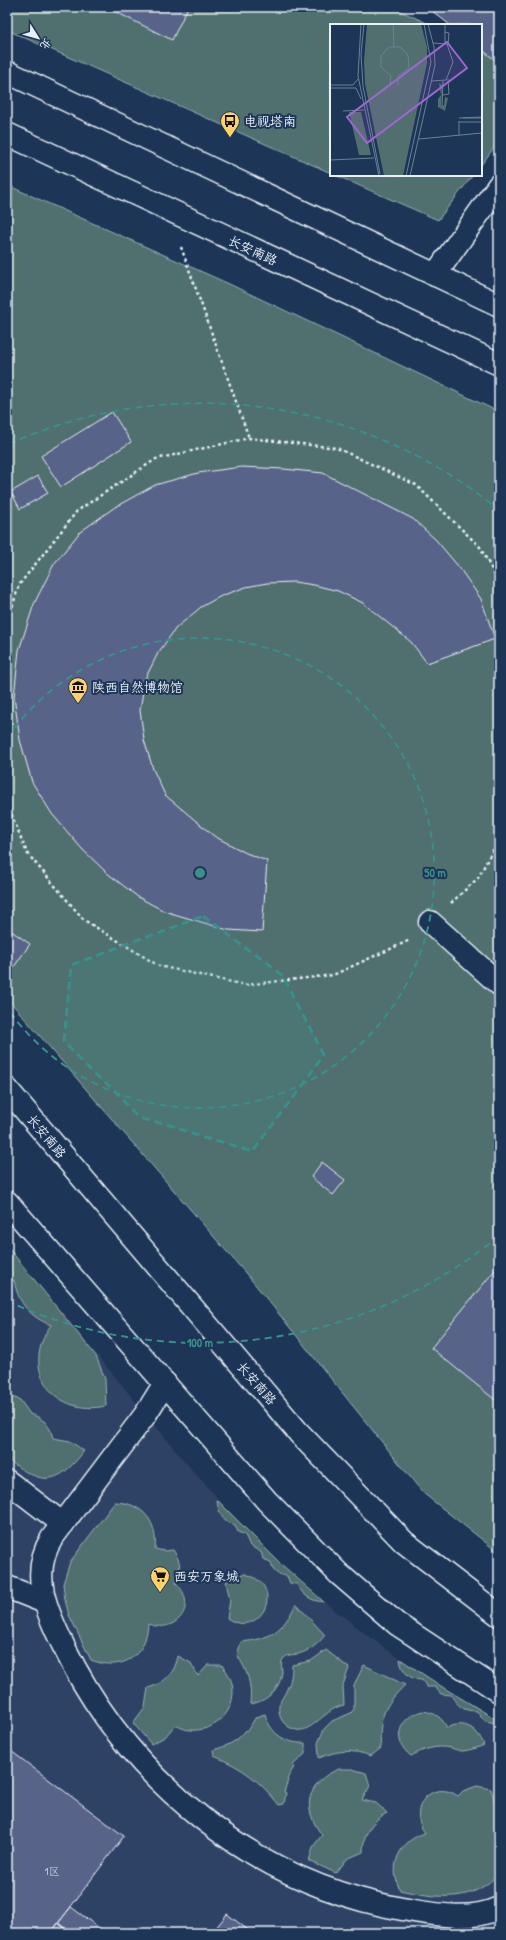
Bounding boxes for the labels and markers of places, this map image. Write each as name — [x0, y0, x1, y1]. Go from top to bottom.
bus stop icon: 电视塔南 — [219, 110, 241, 138]
place label: 电视塔南 — [244, 112, 296, 130]
museum icon: 陕西自然博物馆 — [67, 676, 89, 704]
place label: 陕西自然博物馆 — [92, 678, 183, 696]
centre of rings — [193, 866, 207, 880]
supermarket icon: 西安万象城 — [149, 1565, 171, 1593]
place label: 西安万象城 — [174, 1567, 239, 1585]

